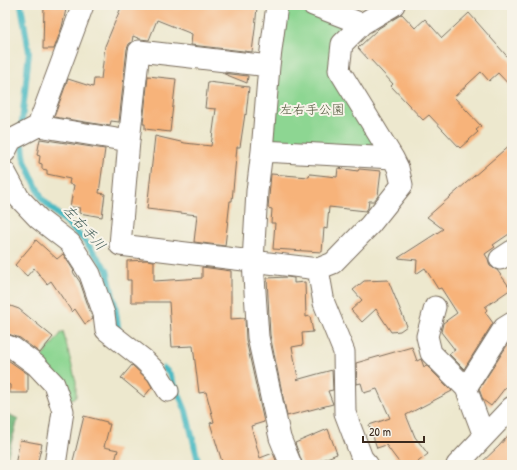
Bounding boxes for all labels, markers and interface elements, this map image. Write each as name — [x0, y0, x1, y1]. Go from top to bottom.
park label: 左右手公園 — [279, 100, 345, 118]
water label: 左右手川 — [59, 200, 111, 254]
scale bar — [363, 418, 424, 444]
text: 20 m — [369, 423, 391, 440]

